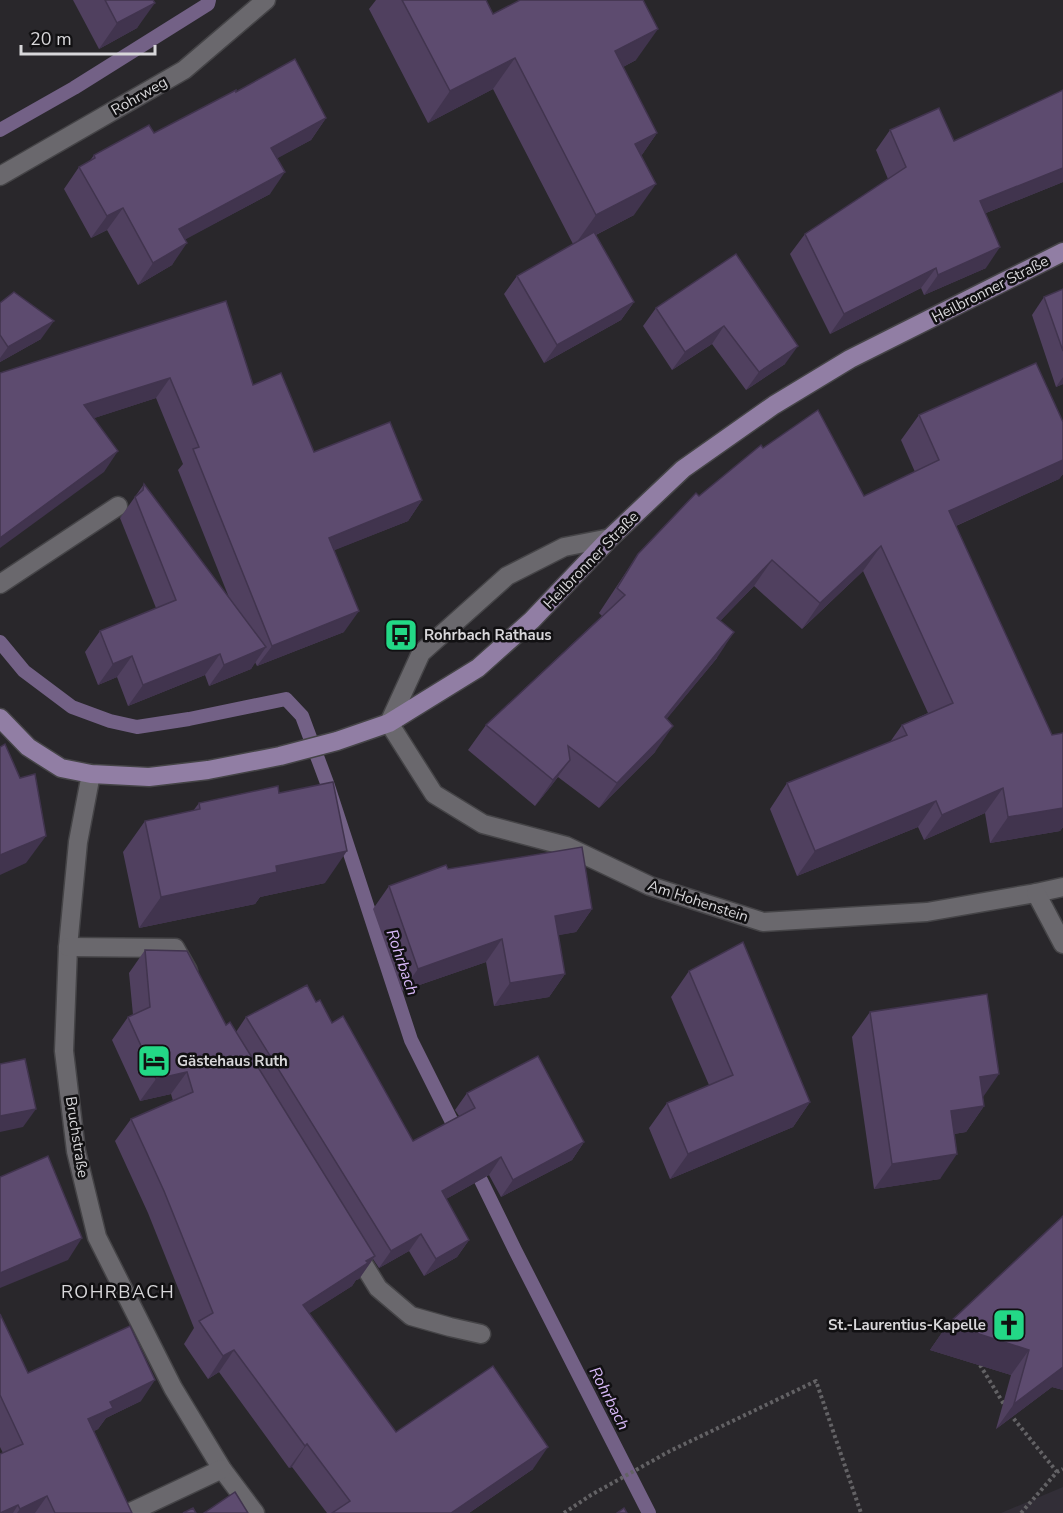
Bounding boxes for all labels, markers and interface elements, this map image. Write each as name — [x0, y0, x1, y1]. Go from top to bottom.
scale bar — [21, 18, 154, 56]
text: 20 m — [30, 27, 72, 51]
street label: Rohrweg — [107, 72, 171, 120]
street label: Heilbronner Straße — [928, 251, 1052, 327]
street label: Heilbronner Straße — [539, 507, 643, 613]
bus stop icon: Rohrbach Rathaus — [383, 617, 419, 653]
place label: Rohrbach Rathaus — [424, 625, 552, 645]
street label: Am Hohenstein — [645, 875, 751, 927]
water label: Rohrbach — [380, 926, 424, 998]
hotel icon: Gästehaus Ruth — [136, 1043, 172, 1079]
place label: Gästehaus Ruth — [177, 1051, 288, 1071]
street label: Bruchstraße — [61, 1095, 93, 1179]
district label: ROHRBACH — [61, 1280, 175, 1304]
church icon: St.-Laurentius-Kapelle — [991, 1307, 1027, 1343]
place label: St.-Laurentius-Kapelle — [828, 1315, 986, 1335]
water label: Rohrbach — [584, 1363, 634, 1434]

